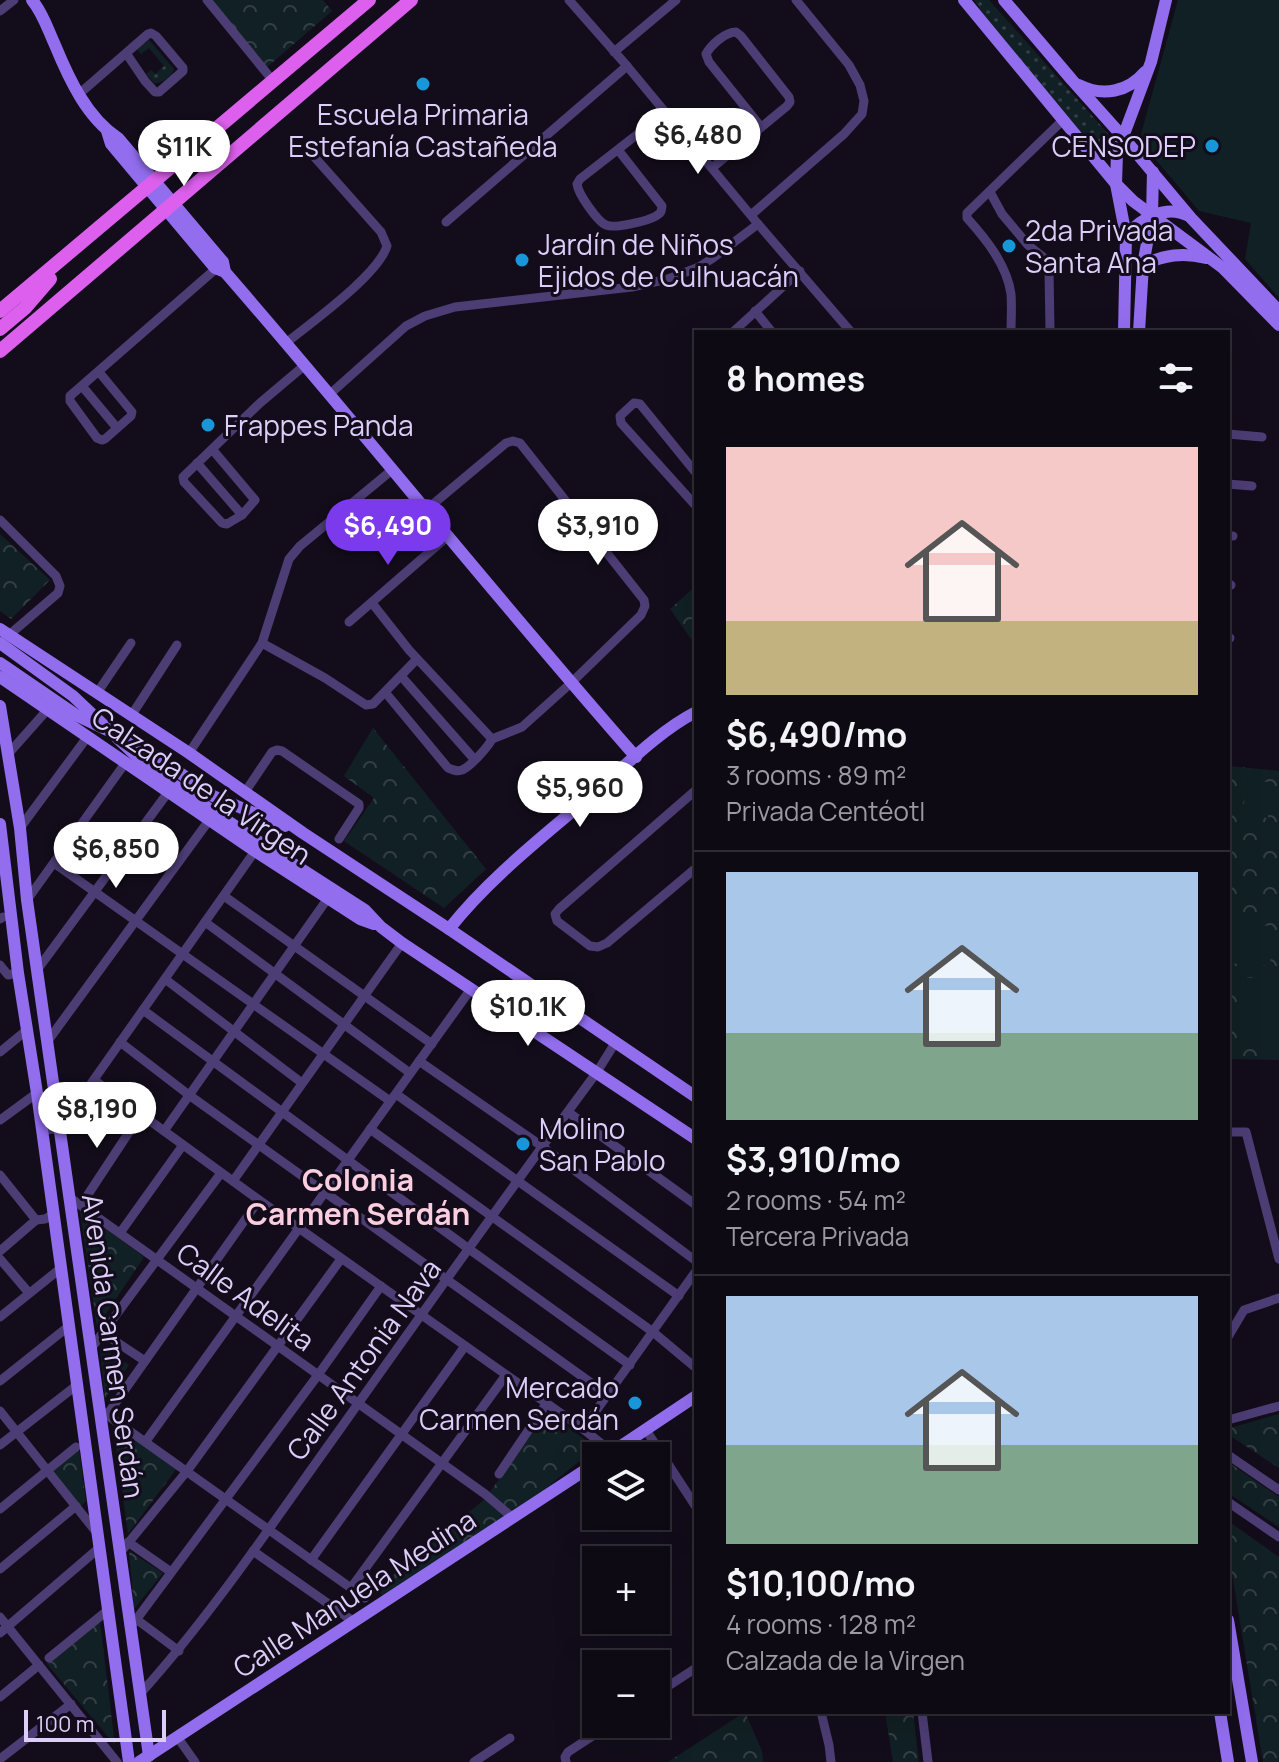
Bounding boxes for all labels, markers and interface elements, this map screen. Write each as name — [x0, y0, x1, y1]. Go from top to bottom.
marker: Escuela Primaria Estefanía Castañeda — [414, 75, 432, 93]
place label: Escuela Primaria Estefanía Castañeda — [288, 95, 558, 165]
pin: $6,480 — [633, 108, 763, 176]
text: $6,480 — [653, 116, 743, 152]
pin: $11K — [137, 120, 231, 188]
place label: CENSODEP — [1052, 127, 1196, 165]
text: $11K — [156, 128, 212, 164]
marker: CENSODEP — [1203, 137, 1221, 155]
place label: 2da Privada Santa Ana — [1025, 211, 1173, 281]
place label: Jardín de Niños Ejidos de Culhuacán — [538, 225, 799, 295]
marker: 2da Privada Santa Ana — [1000, 237, 1018, 255]
marker: Jardín de Niños Ejidos de Culhuacán — [513, 251, 531, 269]
text: 8 homes — [726, 355, 865, 401]
icon: filters — [1154, 356, 1198, 400]
place label: Frappes Panda — [224, 406, 414, 444]
marker: Frappes Panda — [199, 416, 217, 434]
pin: $6,490 — [323, 499, 453, 567]
pin: $3,910 — [533, 499, 663, 567]
icon: home — [890, 499, 1034, 643]
text: $6,490 — [344, 507, 432, 543]
text: $3,910 — [556, 507, 640, 543]
street label: Calzada de la Virgen — [85, 697, 319, 873]
text: $6,490/mo — [726, 711, 907, 757]
text: 3 rooms · 89 m² — [726, 757, 906, 793]
pin: $5,960 — [515, 761, 645, 829]
text: $5,960 — [536, 769, 624, 805]
text: Privada Centéotl — [726, 793, 925, 829]
pin: $6,850 — [51, 822, 181, 890]
text: $6,850 — [72, 830, 160, 866]
icon: home — [890, 924, 1034, 1068]
pin: $10.1K — [463, 980, 593, 1048]
text: $10.1K — [489, 988, 567, 1024]
pin: $8,190 — [32, 1082, 162, 1150]
text: $8,190 — [56, 1090, 138, 1126]
place label: Molino San Pablo — [539, 1109, 666, 1179]
marker: Molino San Pablo — [514, 1135, 532, 1153]
text: $3,910/mo — [726, 1136, 901, 1182]
district label: Colonia Carmen Serdán — [246, 1159, 470, 1234]
text: 2 rooms · 54 m² — [726, 1182, 906, 1218]
street label: Avenida Carmen Serdán — [74, 1191, 154, 1501]
text: Tercera Privada — [726, 1218, 909, 1254]
street label: Calle Adelita — [170, 1233, 322, 1359]
street label: Calle Antonia Nava — [277, 1251, 449, 1467]
icon: home — [890, 1348, 1034, 1492]
place label: Mercado Carmen Serdán — [419, 1368, 619, 1438]
marker: Mercado Carmen Serdán — [626, 1394, 644, 1412]
map controls — [582, 1442, 670, 1738]
button: layers — [582, 1442, 670, 1530]
street label: Calle Manuela Medina — [225, 1500, 483, 1686]
button: + — [582, 1546, 670, 1634]
text: $10,100/mo — [726, 1560, 916, 1606]
text: 4 rooms · 128 m² — [726, 1606, 916, 1642]
text: Calzada de la Virgen — [726, 1642, 965, 1678]
button: − — [582, 1650, 670, 1738]
scale bar — [24, 1706, 166, 1742]
text: 100 m — [36, 1709, 94, 1739]

